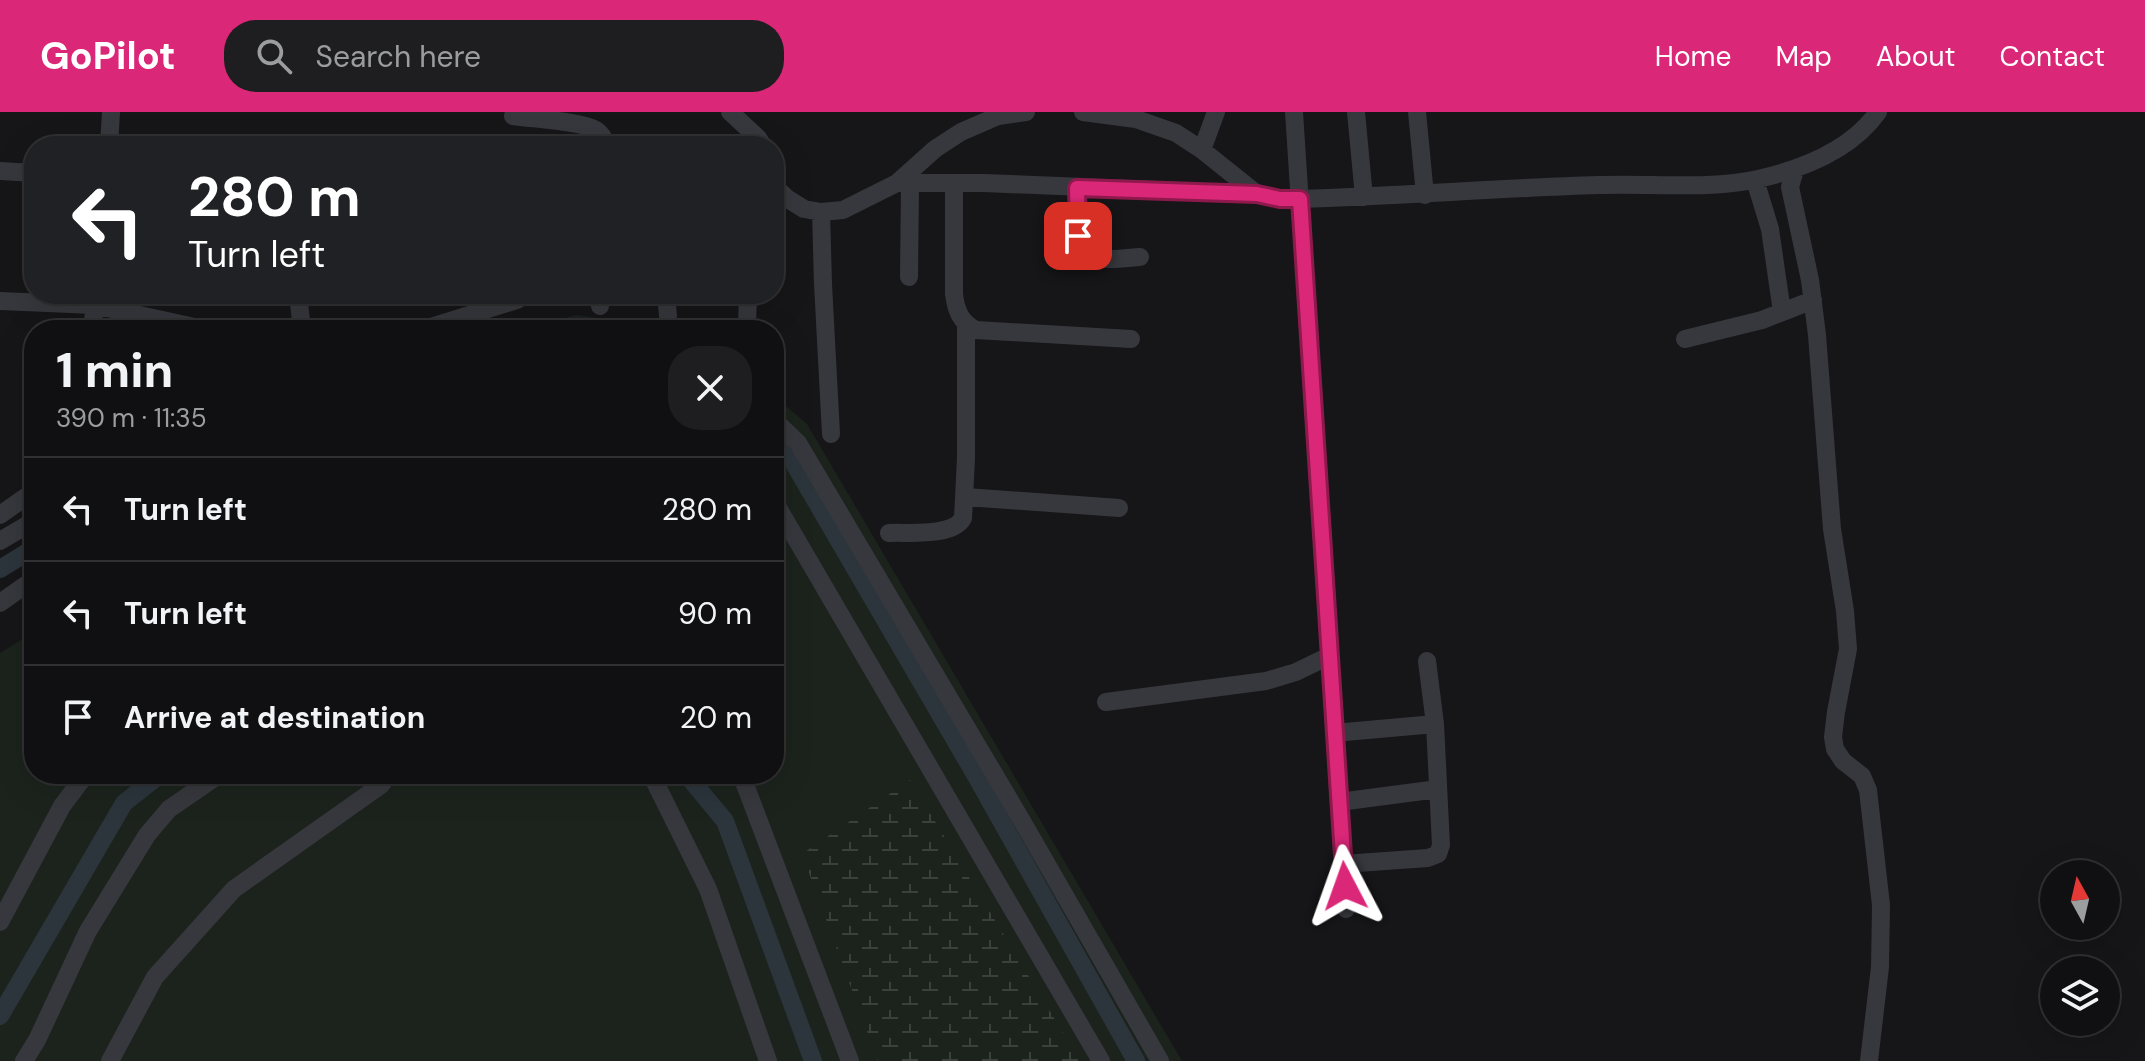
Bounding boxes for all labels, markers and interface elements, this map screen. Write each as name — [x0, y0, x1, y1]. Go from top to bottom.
search box — [224, 20, 784, 92]
text: GoPilot — [40, 31, 176, 81]
icon: search — [252, 34, 296, 78]
text: Search here — [316, 37, 481, 76]
text: Home — [1655, 38, 1731, 75]
text: Map — [1775, 38, 1832, 75]
text: About — [1876, 38, 1955, 75]
text: Contact — [1999, 38, 2105, 75]
text: 280 m — [188, 160, 361, 233]
icon: left — [56, 168, 160, 272]
pin — [1044, 202, 1112, 270]
icon: arrive — [1056, 214, 1100, 258]
text: Turn left — [188, 231, 325, 278]
text: 1 min — [56, 339, 173, 402]
button: close — [668, 346, 752, 430]
text: 390 m · 11:35 — [56, 401, 207, 435]
icon: left — [56, 487, 100, 531]
text: Turn left — [124, 490, 247, 529]
text: 280 m — [662, 490, 752, 529]
icon: left — [56, 591, 100, 635]
text: Turn left — [124, 594, 247, 633]
text: 90 m — [678, 594, 752, 633]
icon: arrive — [56, 695, 100, 739]
text: Arrive at destination — [124, 698, 425, 737]
text: 20 m — [680, 698, 752, 737]
position arrow — [1303, 844, 1387, 928]
north arrow — [2040, 860, 2120, 940]
map controls — [2040, 860, 2120, 1036]
button: layers — [2040, 956, 2120, 1036]

